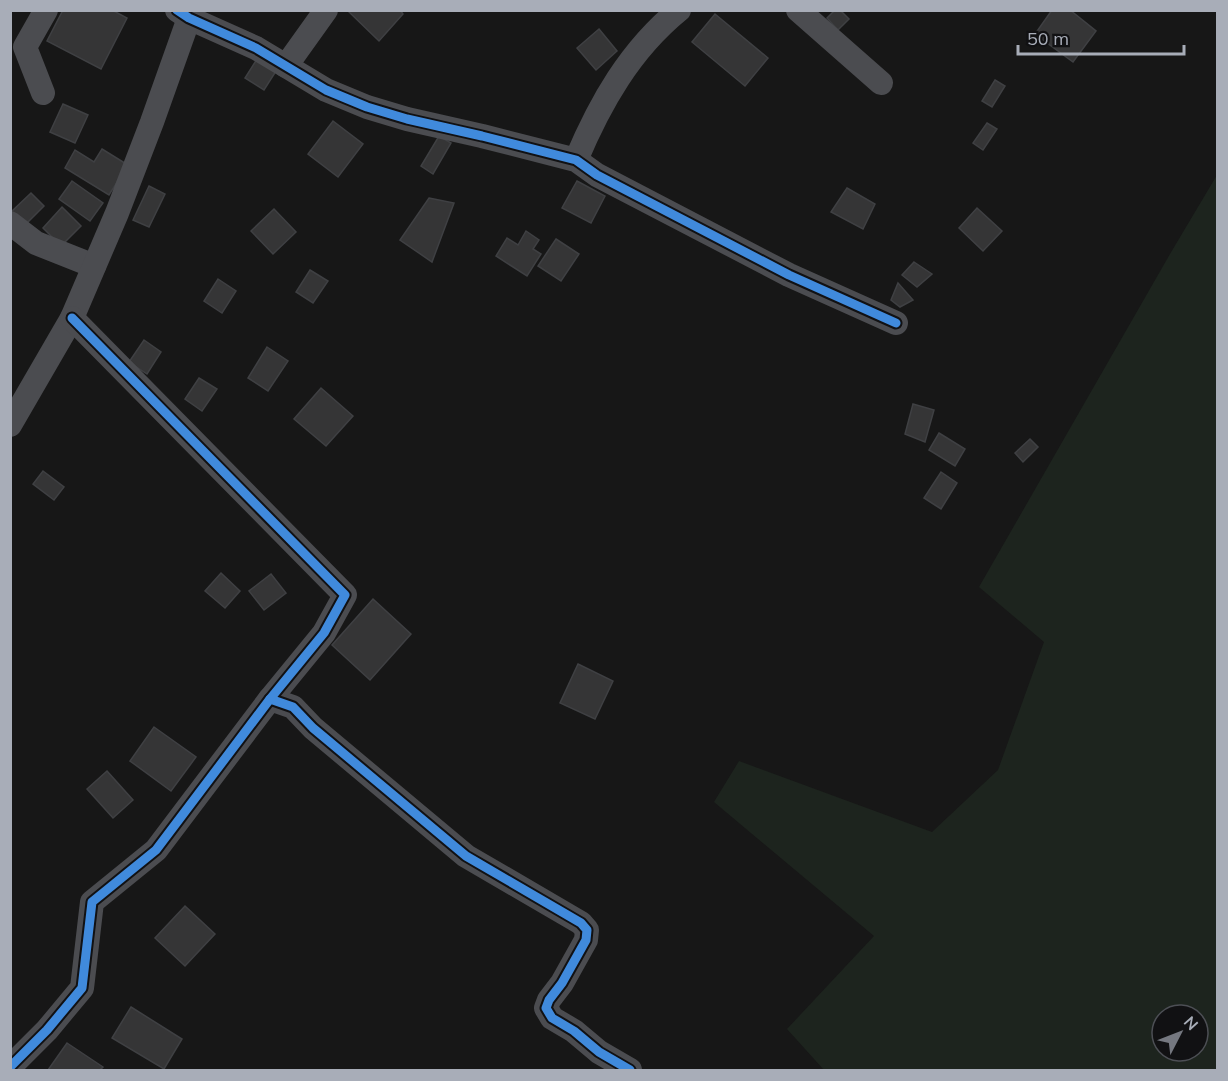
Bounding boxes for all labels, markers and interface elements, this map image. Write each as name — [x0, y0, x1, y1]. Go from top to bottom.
scale bar — [1018, 18, 1184, 56]
text: 50 m — [1027, 27, 1069, 50]
north arrow — [1150, 1003, 1210, 1063]
text: N — [1180, 1012, 1203, 1034]

